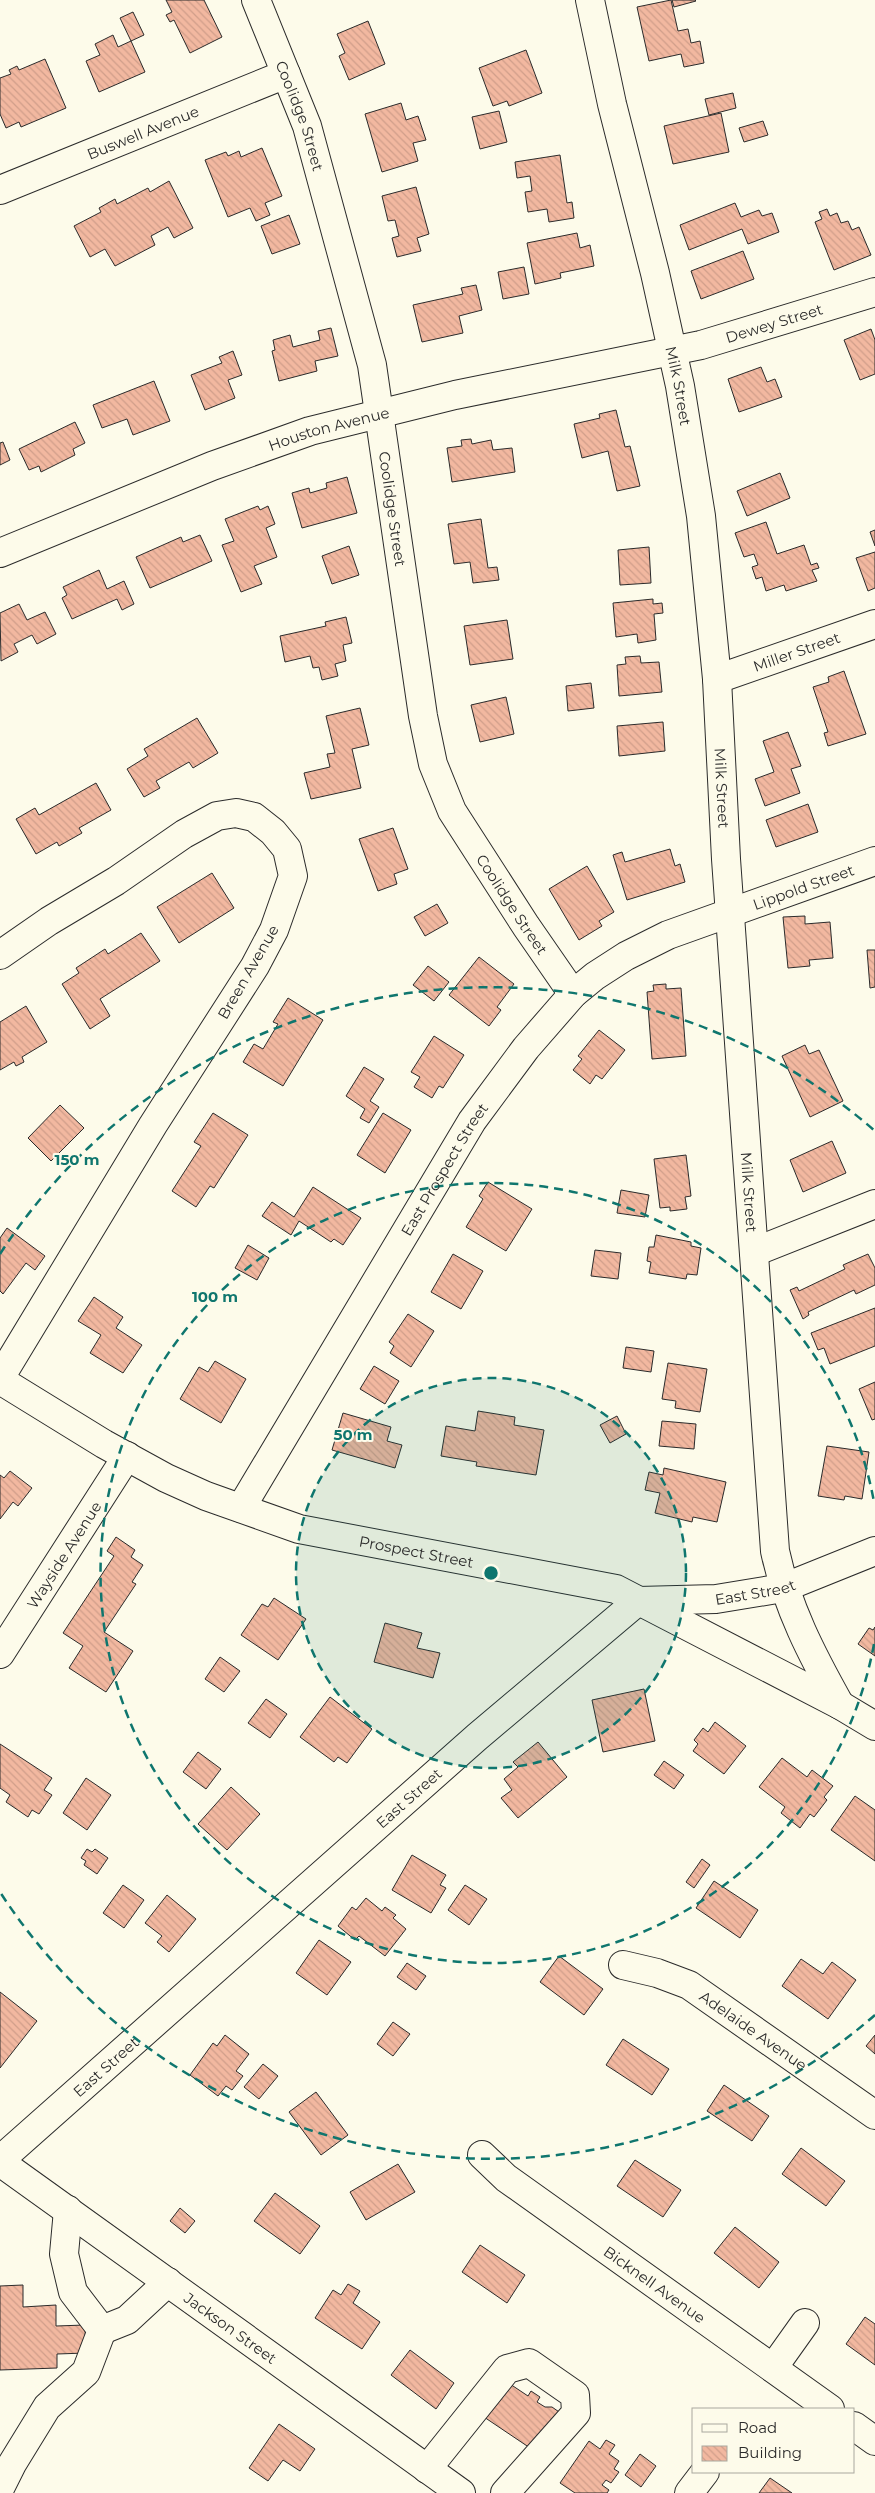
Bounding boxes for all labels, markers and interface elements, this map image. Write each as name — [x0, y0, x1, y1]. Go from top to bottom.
street label: Coolidge Street — [272, 58, 328, 173]
street label: Buswell Avenue — [84, 101, 202, 163]
street label: Dewey Street — [723, 299, 825, 347]
street label: Milk Street — [662, 344, 696, 427]
street label: Houston Avenue — [266, 402, 391, 455]
street label: Coolidge Street — [375, 450, 411, 568]
street label: Miller Street — [750, 627, 842, 675]
street label: Milk Street — [711, 747, 734, 829]
street label: Coolidge Street — [473, 850, 552, 958]
street label: Lippold Street — [750, 860, 856, 913]
street label: Breen Avenue — [213, 921, 283, 1023]
street label: East Prospect Street — [396, 1099, 492, 1239]
text: 150 m — [55, 1150, 99, 1169]
street label: Milk Street — [737, 1151, 762, 1233]
text: 100 m — [192, 1287, 238, 1306]
text: 50 m — [333, 1425, 373, 1444]
street label: Wayside Avenue — [22, 1498, 105, 1612]
street label: Prospect Street — [358, 1531, 475, 1571]
centre of rings — [482, 1564, 500, 1582]
street label: East Street — [713, 1575, 798, 1609]
street label: East Street — [372, 1764, 445, 1832]
street label: Adelaide Avenue — [696, 1986, 811, 2074]
street label: East Street — [69, 2032, 142, 2101]
street label: Bicknell Avenue — [600, 2241, 709, 2327]
street label: Jackson Street — [180, 2287, 281, 2367]
legend — [692, 2408, 855, 2473]
text: Road — [738, 2418, 777, 2437]
text: Building — [738, 2443, 802, 2462]

